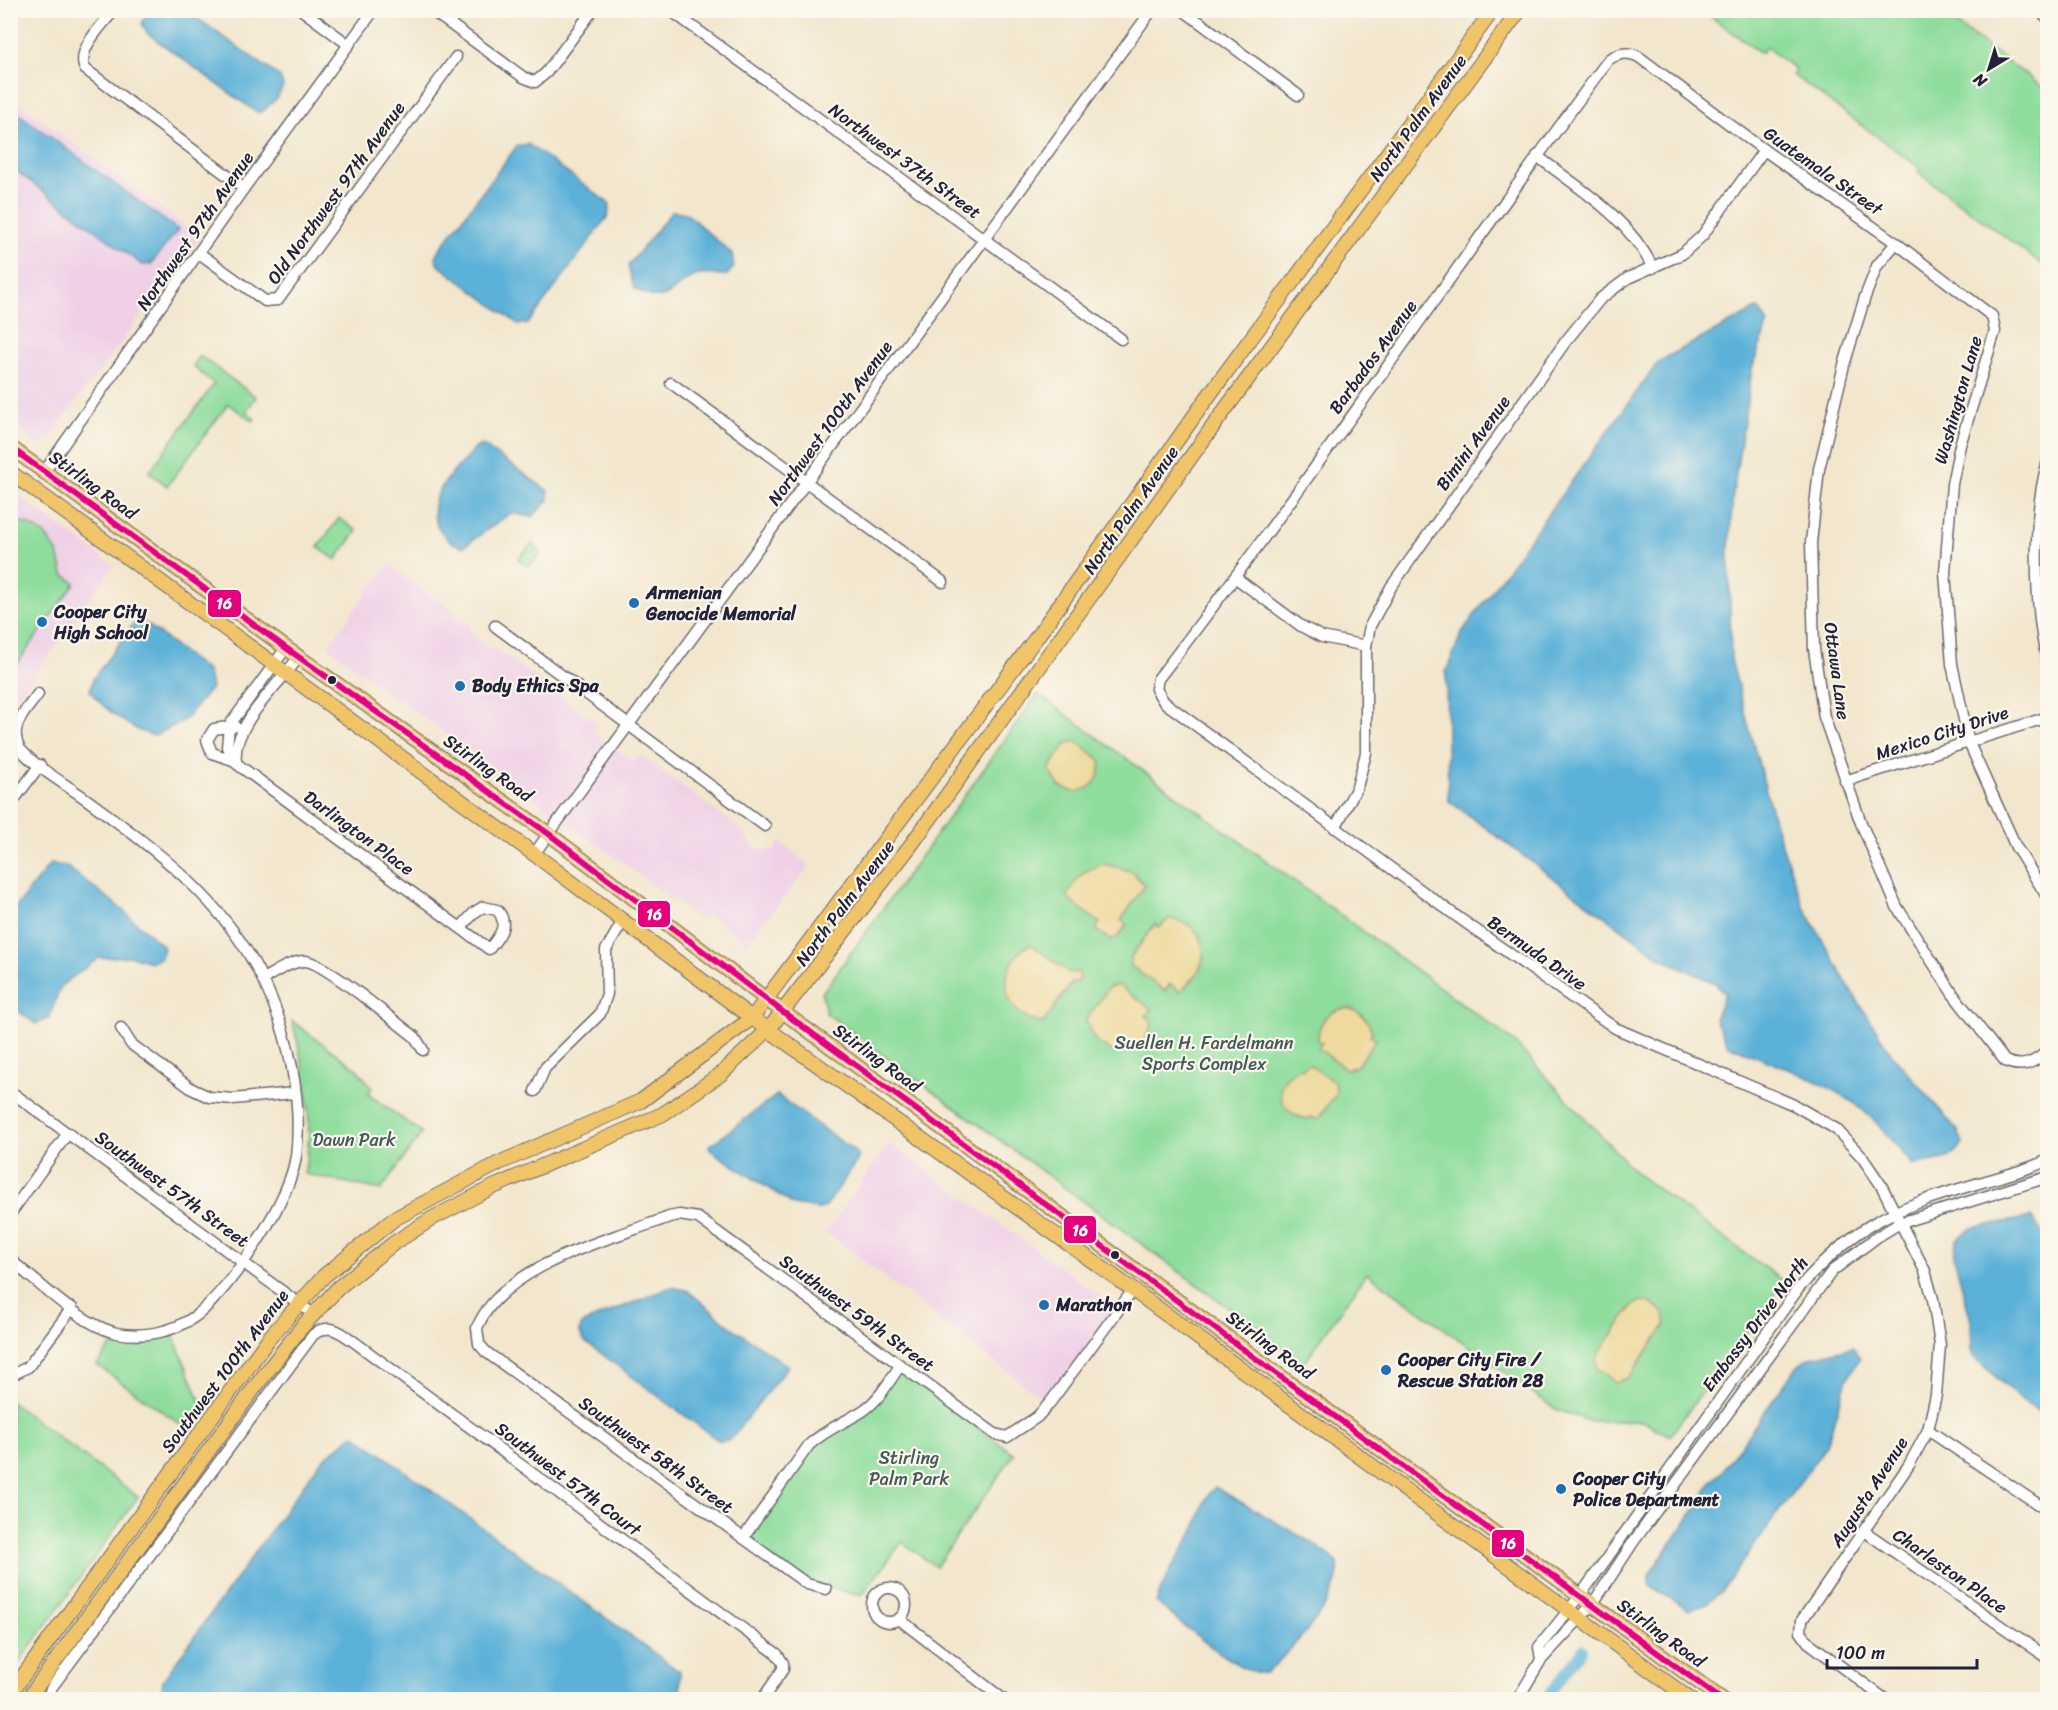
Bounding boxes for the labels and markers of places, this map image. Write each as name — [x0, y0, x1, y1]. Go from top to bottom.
place label: Armenian Genocide Memorial — [645, 577, 797, 630]
place label: Cooper City High School — [53, 596, 149, 649]
marker: Armenian Genocide Memorial — [627, 596, 641, 610]
marker: Cooper City High School — [35, 615, 49, 629]
place label: Body Ethics Spa — [472, 670, 600, 702]
unlabelled marker — [326, 674, 338, 686]
marker: Body Ethics Spa — [453, 679, 467, 693]
unlabelled marker — [1109, 1249, 1121, 1261]
place label: Marathon — [1055, 1289, 1132, 1321]
marker: Marathon — [1037, 1298, 1051, 1312]
place label: Cooper City Fire / Rescue Station 28 — [1397, 1344, 1544, 1397]
marker: Cooper City Fire / Rescue Station 28 — [1379, 1363, 1393, 1377]
place label: Cooper City Police Department — [1572, 1463, 1720, 1516]
marker: Cooper City Police Department — [1554, 1482, 1568, 1496]

